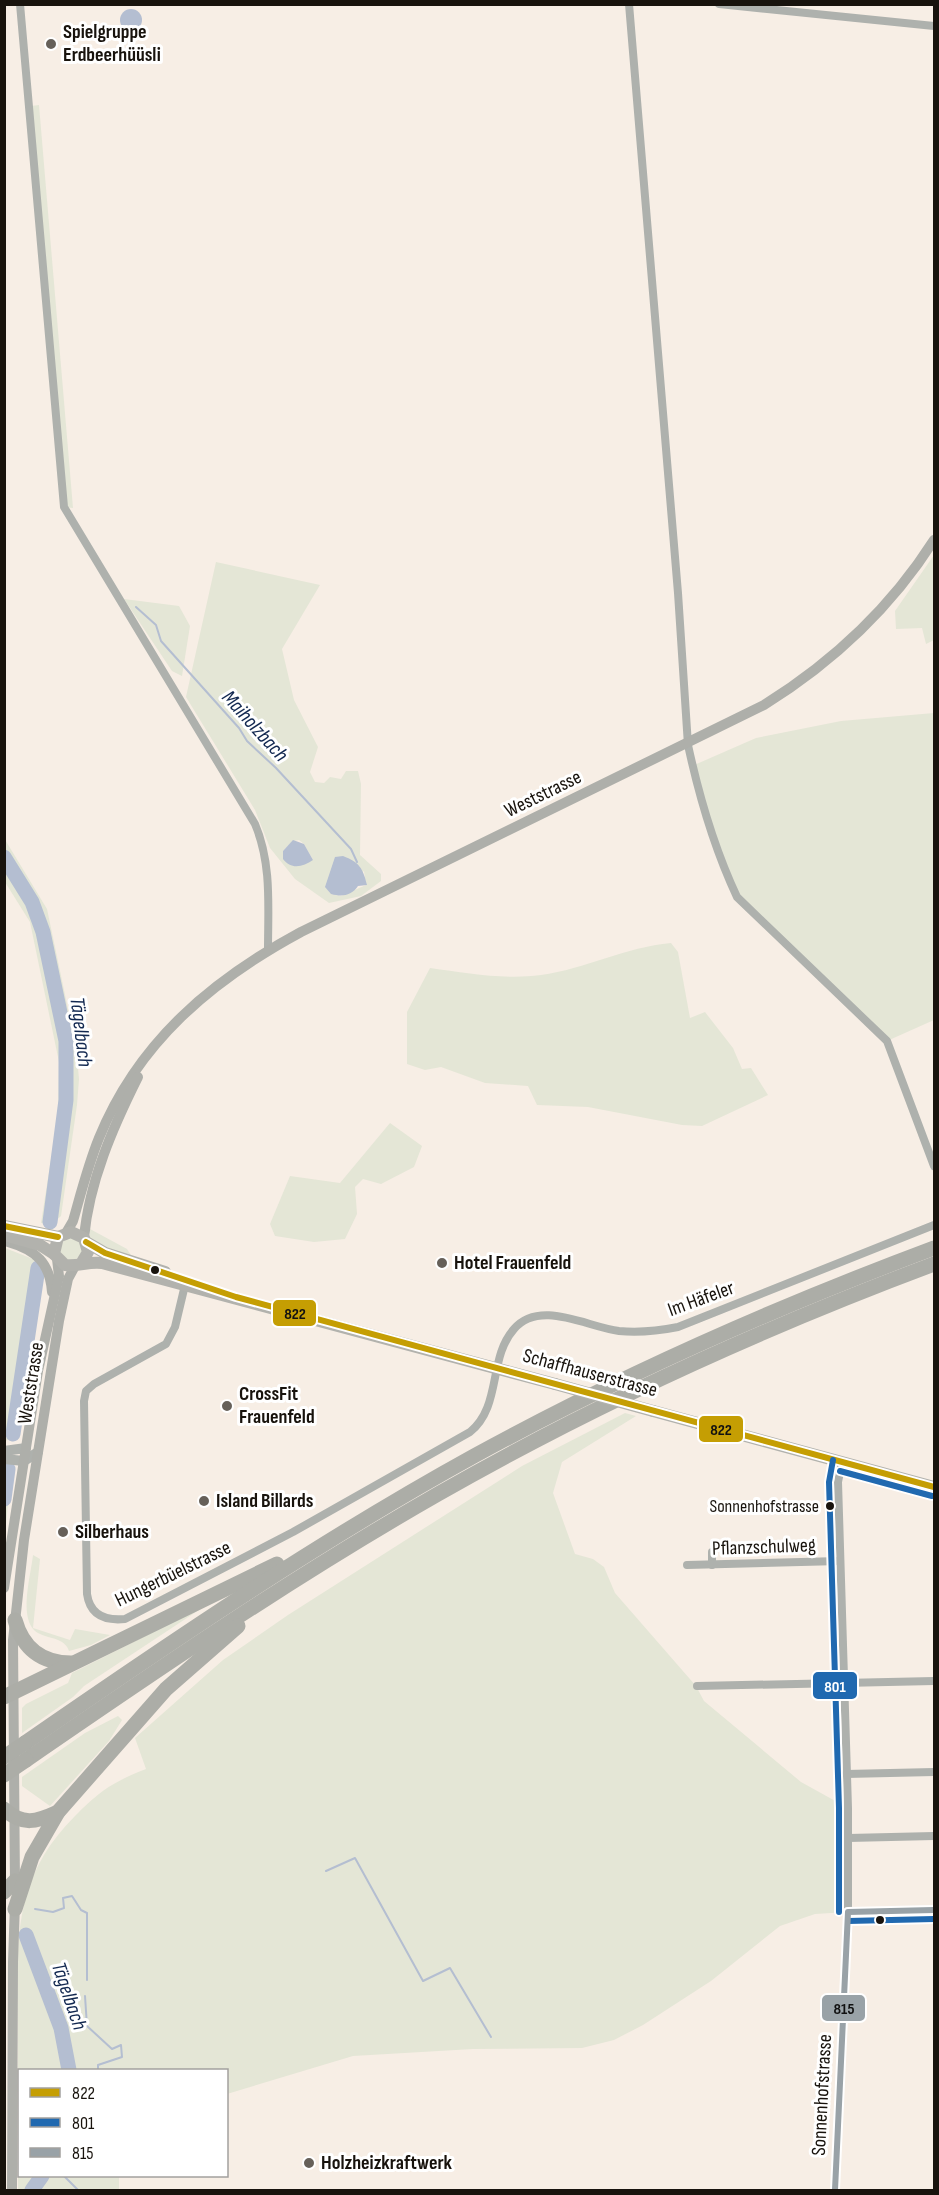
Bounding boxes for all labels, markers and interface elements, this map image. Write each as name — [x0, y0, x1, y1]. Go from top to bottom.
place label: Spielgruppe Erdbeerhüüsli — [63, 20, 161, 67]
marker: Spielgruppe Erdbeerhüüsli — [44, 37, 58, 51]
water label: Maiholzbach — [217, 685, 294, 767]
street label: Weststrasse — [501, 765, 585, 823]
water label: Tägelbach — [64, 996, 98, 1068]
place label: Hotel Frauenfeld — [454, 1251, 571, 1275]
marker: Hotel Frauenfeld — [435, 1256, 449, 1270]
unlabelled marker — [149, 1264, 161, 1276]
street label: Im Häfeler — [665, 1276, 738, 1322]
line badge: 822 — [272, 1299, 317, 1327]
text: 822 — [284, 1305, 306, 1324]
street label: Weststrasse — [13, 1340, 49, 1426]
street label: Schaffhauserstrasse — [520, 1344, 660, 1402]
place label: CrossFit Frauenfeld — [239, 1382, 315, 1429]
marker: CrossFit Frauenfeld — [220, 1399, 234, 1413]
line badge: 822 — [698, 1415, 744, 1443]
text: 822 — [710, 1421, 732, 1440]
place label: Island Billards — [216, 1489, 314, 1513]
marker: Island Billards — [197, 1494, 211, 1508]
place label: Sonnenhofstrasse — [709, 1496, 819, 1517]
marker: Sonnenhofstrasse — [824, 1500, 836, 1512]
place label: Silberhaus — [75, 1520, 149, 1544]
marker: Silberhaus — [56, 1525, 70, 1539]
street label: Pflanzschulweg — [712, 1533, 816, 1561]
street label: Hungerbüelstrasse — [111, 1536, 235, 1612]
line badge: 801 — [812, 1671, 858, 1700]
text: 801 — [824, 1678, 846, 1697]
unlabelled marker — [874, 1914, 886, 1926]
water label: Tägelbach — [46, 1959, 92, 2033]
line badge: 815 — [821, 1994, 866, 2022]
text: 815 — [834, 2000, 854, 2019]
street label: Sonnenhofstrasse — [807, 2034, 837, 2156]
legend — [18, 2069, 228, 2177]
text: 822 — [72, 2083, 95, 2104]
text: 801 — [72, 2113, 95, 2134]
text: 815 — [72, 2143, 93, 2164]
place label: Holzheizkraftwerk — [321, 2151, 453, 2175]
marker: Holzheizkraftwerk — [302, 2156, 316, 2170]

